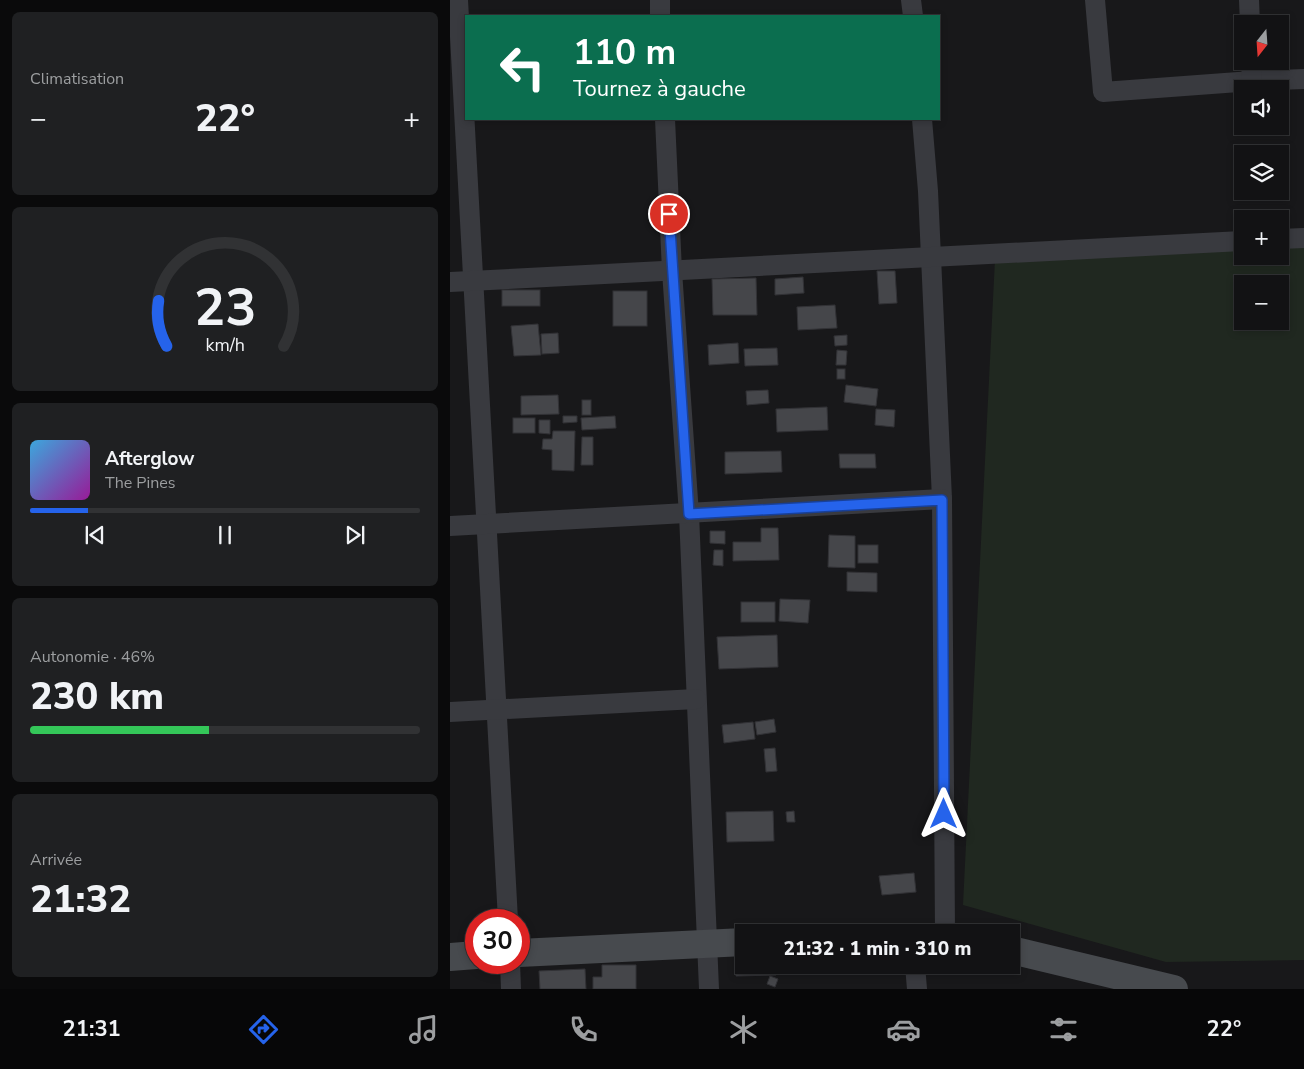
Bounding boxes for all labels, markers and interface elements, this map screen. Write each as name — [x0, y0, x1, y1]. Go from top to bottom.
north arrow — [1234, 15, 1289, 70]
map controls — [1234, 15, 1289, 330]
text: 110 m — [573, 29, 676, 76]
icon: left — [490, 35, 555, 100]
text: Climatisation — [30, 68, 124, 90]
text: Tournez à gauche — [573, 74, 746, 104]
button: sound — [1234, 80, 1289, 135]
text: 22° — [195, 93, 255, 144]
text: − — [30, 100, 47, 138]
text: + — [403, 100, 420, 138]
button: layers — [1234, 145, 1289, 200]
pin — [648, 193, 690, 235]
icon: arrive — [655, 200, 683, 228]
button: + — [1234, 210, 1289, 265]
text: 23 — [194, 272, 256, 343]
button: − — [1234, 275, 1289, 330]
text: km/h — [205, 333, 245, 357]
text: Afterglow — [105, 446, 195, 472]
text: The Pines — [105, 472, 175, 494]
icon: previous — [81, 521, 109, 549]
icon: pause — [211, 521, 239, 549]
icon: next — [341, 521, 369, 549]
text: Autonomie · 46% — [30, 646, 155, 668]
text: 230 km — [30, 671, 164, 722]
position arrow — [917, 787, 969, 839]
text: Arrivée — [30, 849, 82, 871]
text: 21:32 — [30, 874, 131, 925]
speed limit sign: 30 — [465, 909, 530, 974]
text: 21:32 · 1 min · 310 m — [784, 936, 971, 962]
icon: directions — [246, 1012, 281, 1047]
icon: music — [406, 1012, 441, 1047]
icon: phone — [566, 1012, 601, 1047]
icon: climate — [726, 1012, 761, 1047]
icon: car — [886, 1012, 921, 1047]
icon: filters — [1046, 1012, 1081, 1047]
text: 21:31 — [63, 1014, 121, 1044]
text: 22° — [1207, 1014, 1241, 1044]

